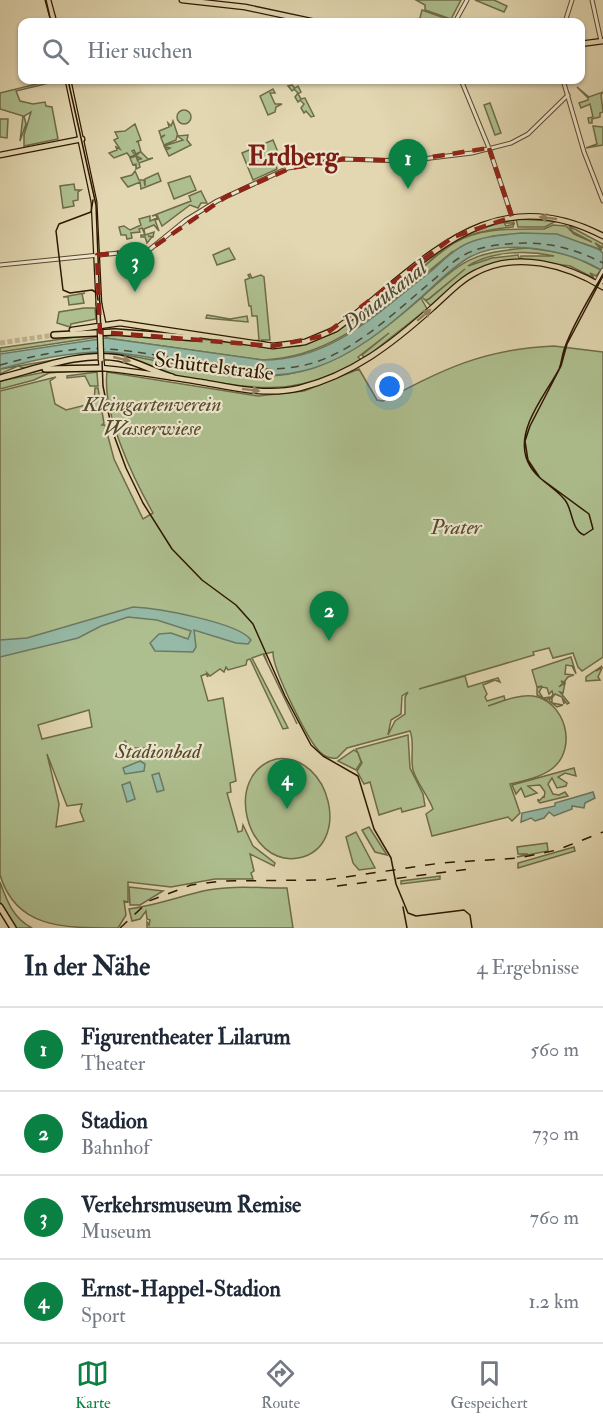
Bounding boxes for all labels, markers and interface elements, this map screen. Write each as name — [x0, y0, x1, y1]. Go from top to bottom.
search box — [18, 18, 585, 84]
icon: search — [39, 35, 72, 68]
text: Hier suchen — [87, 37, 193, 65]
district label: Erdberg — [248, 140, 340, 174]
pin: 1 — [388, 140, 428, 189]
one-way arrow — [538, 213, 557, 223]
pin: 3 — [116, 242, 154, 292]
water label: Donaukanal — [336, 253, 434, 338]
one-way arrow — [416, 309, 431, 322]
street label: Schüttelstraße — [153, 346, 275, 387]
one-way arrow — [113, 355, 132, 365]
your location — [375, 372, 404, 401]
one-way arrow — [241, 385, 260, 395]
park label: Kleingartenverein Wasserwiese — [82, 391, 221, 442]
park label: Prater — [430, 514, 483, 541]
pin: 2 — [310, 592, 348, 641]
park label: Stadionbad — [114, 738, 202, 765]
pin: 4 — [268, 760, 306, 809]
text: In der Nähe — [24, 951, 150, 983]
text: 4 Ergebnisse — [477, 955, 579, 980]
text: Figurentheater Lilarum — [81, 1023, 291, 1051]
text: 1 — [40, 1037, 47, 1062]
text: 560 m — [530, 1037, 579, 1062]
text: Theater — [81, 1051, 145, 1076]
text: Stadion — [81, 1107, 148, 1135]
text: 2 — [38, 1121, 49, 1146]
text: 730 m — [532, 1121, 579, 1146]
text: Bahnhof — [81, 1135, 150, 1160]
text: Verkehrsmuseum Remise — [81, 1191, 301, 1219]
text: 3 — [40, 1205, 47, 1230]
text: 760 m — [530, 1205, 579, 1230]
text: Museum — [81, 1219, 151, 1244]
text: Ernst-Happel-Stadion — [81, 1275, 281, 1303]
text: 4 — [38, 1289, 49, 1314]
text: 1.2 km — [529, 1289, 579, 1314]
text: Sport — [81, 1303, 126, 1328]
tab: Karte — [75, 1357, 111, 1413]
tab: Route — [261, 1357, 300, 1413]
tab: Gespeichert — [451, 1357, 528, 1413]

